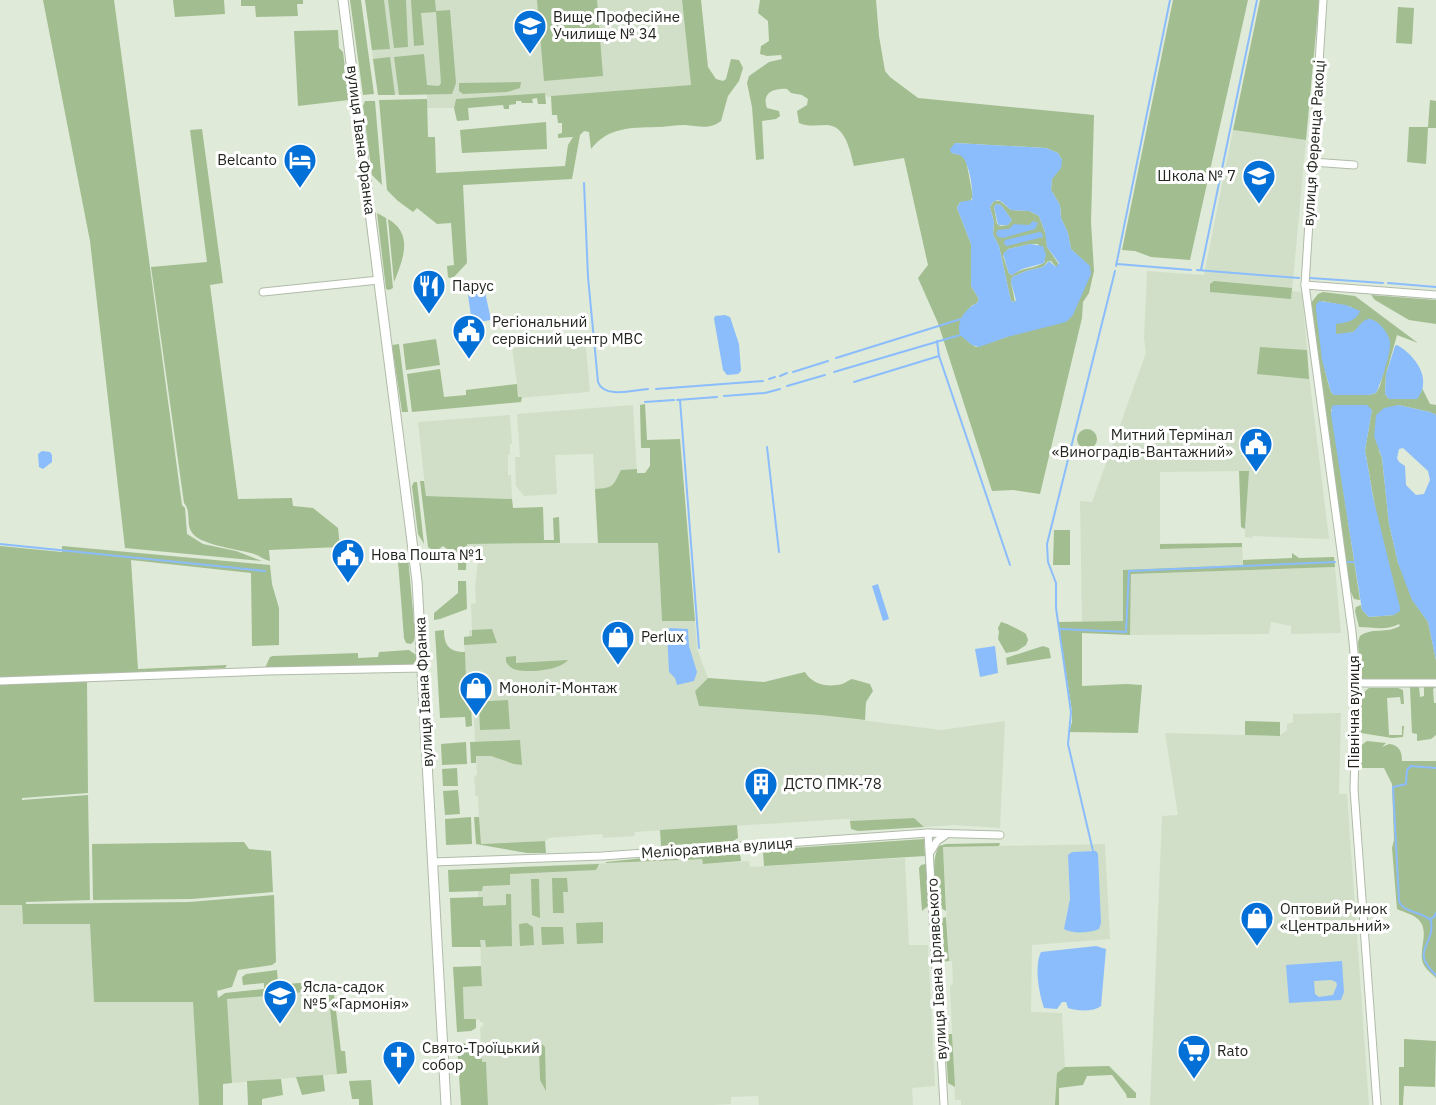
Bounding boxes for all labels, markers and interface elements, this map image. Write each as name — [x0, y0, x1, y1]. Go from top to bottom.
place label: Вище Професійне Училище № 34 — [553, 7, 680, 43]
school or university icon: Вище Професійне Училище № 34 — [512, 8, 548, 55]
street label: вулиця Ференца Ракоці — [1298, 59, 1329, 227]
street label: вулиця Івана Франка — [343, 64, 380, 216]
hotel icon: Belcanto — [282, 142, 318, 189]
place label: Belcanto — [217, 150, 277, 169]
school or university icon: Школа № 7 — [1241, 158, 1277, 205]
place label: Школа № 7 — [1157, 166, 1236, 185]
restaurant icon: Парус — [411, 268, 447, 315]
place label: Парус — [452, 276, 494, 295]
place label: Регіональний сервісний центр МВС — [492, 312, 643, 348]
public building icon: Регіональний сервісний центр МВС — [451, 313, 487, 360]
place label: Митний Термінал «Виноградів-Вантажний» — [1052, 425, 1233, 461]
public building icon: Митний Термінал «Виноградів-Вантажний» — [1238, 426, 1274, 473]
public building icon: Нова Пошта №1 — [330, 537, 366, 584]
place label: Нова Пошта №1 — [371, 545, 483, 564]
street label: вулиця Івана Франка — [410, 616, 437, 768]
shop icon: Perlux — [600, 619, 636, 666]
place label: Perlux — [641, 627, 684, 646]
street label: Північна вулиця — [1344, 655, 1363, 769]
shop icon: Моноліт-Монтаж — [458, 670, 494, 717]
place label: Моноліт-Монтаж — [499, 678, 617, 697]
building icon: ДСТО ПМК-78 — [743, 766, 779, 813]
place label: ДСТО ПМК-78 — [784, 774, 882, 793]
street label: Меліоративна вулиця — [641, 833, 793, 862]
street label: вулиця Івана Ірлявського — [922, 878, 951, 1060]
place label: Оптовий Ринок «Центральний» — [1280, 899, 1390, 935]
shop icon: Оптовий Ринок «Центральний» — [1239, 900, 1275, 947]
place label: Ясла-садок №5 «Гармонія» — [303, 977, 409, 1013]
school or university icon: Ясла-садок №5 «Гармонія» — [262, 978, 298, 1025]
supermarket icon: Rato — [1176, 1033, 1212, 1080]
place label: Свято-Троїцький собор — [422, 1038, 540, 1074]
church icon: Свято-Троїцький собор — [381, 1039, 417, 1086]
place label: Rato — [1217, 1041, 1248, 1060]

